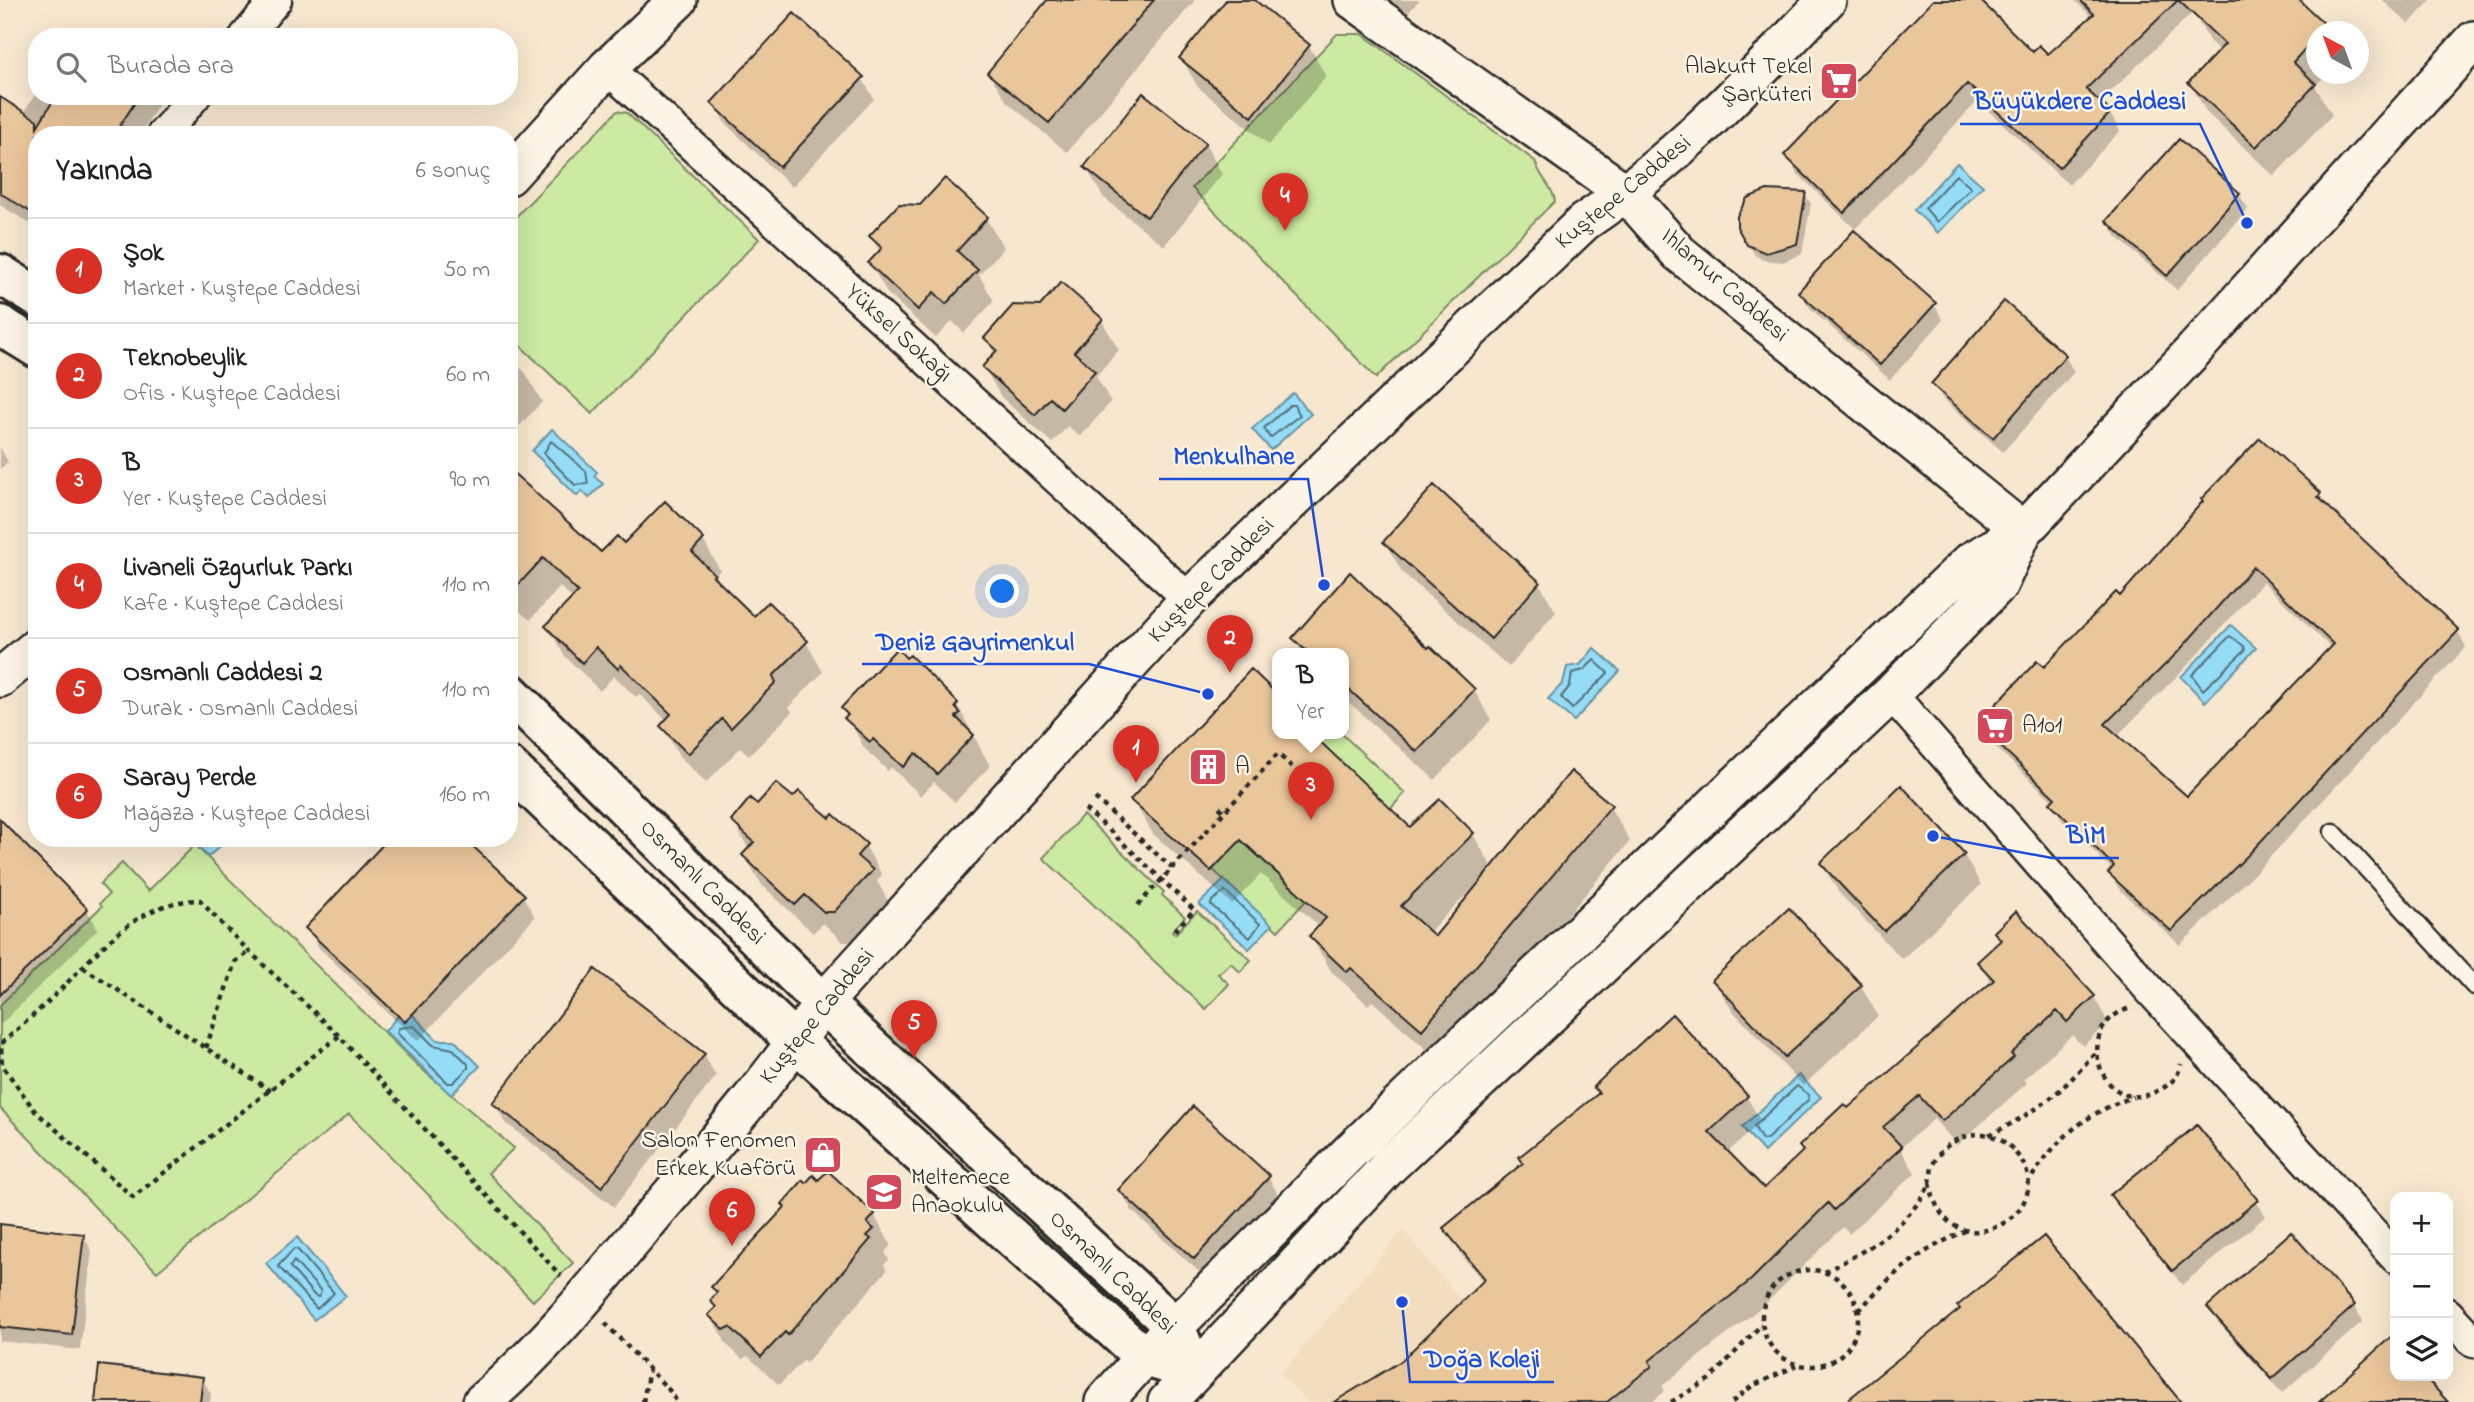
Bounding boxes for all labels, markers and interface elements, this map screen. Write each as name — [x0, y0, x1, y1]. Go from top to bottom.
north arrow — [2306, 21, 2369, 84]
search box — [28, 28, 518, 105]
icon: search — [52, 48, 90, 86]
text: Burada ara — [108, 48, 234, 86]
place label: Alakurt Tekel Şarküteri — [1685, 50, 1812, 113]
supermarket icon: Alakurt Tekel Şarküteri — [1818, 60, 1860, 102]
callout: Büyükdere Caddesi — [1960, 77, 2200, 124]
text: Büyükdere Caddesi — [1973, 84, 2186, 122]
street label: Kuştepe Caddesi — [1548, 127, 1700, 259]
text: Yakında — [56, 150, 152, 194]
text: 6 sonuç — [416, 155, 490, 188]
pin: 4 — [1262, 173, 1308, 231]
street label: Ihlamur Caddesi — [1652, 220, 1796, 352]
text: Şok — [123, 235, 164, 273]
text: 1 — [75, 254, 83, 287]
text: 50 m — [443, 254, 490, 287]
text: Market · Kuştepe Caddesi — [123, 273, 361, 306]
street label: Yüksel Sokağı — [837, 276, 959, 392]
text: Teknobeylik — [123, 340, 247, 378]
text: 2 — [73, 359, 85, 392]
text: 60 m — [446, 359, 490, 392]
text: Ofis · Kuştepe Caddesi — [123, 378, 341, 411]
callout: Menkulhane — [1159, 432, 1308, 479]
text: Menkulhane — [1173, 439, 1296, 477]
text: B — [123, 445, 141, 483]
text: 3 — [74, 464, 84, 497]
text: 90 m — [450, 464, 490, 497]
text: Yer · Kuştepe Caddesi — [123, 483, 327, 516]
street label: Kuştepe Caddesi — [1141, 510, 1283, 652]
text: Livaneli Özgurluk Parkı — [123, 550, 353, 588]
text: 4 — [74, 569, 84, 602]
text: 110 m — [442, 569, 490, 602]
your location — [985, 574, 1019, 608]
text: Kafe · Kuştepe Caddesi — [123, 588, 344, 621]
pin: 2 — [1207, 615, 1253, 673]
callout: Deniz Gayrimenkul — [862, 617, 1089, 664]
text: Deniz Gayrimenkul — [875, 625, 1074, 663]
popup — [1272, 648, 1349, 739]
text: Osmanlı Caddesi 2 — [123, 655, 322, 693]
text: B — [1297, 658, 1314, 696]
text: 5 — [72, 674, 86, 707]
text: 110 m — [442, 674, 490, 707]
text: Durak · Osmanlı Caddesi — [123, 693, 358, 726]
text: Yer — [1297, 696, 1325, 729]
supermarket icon: A101 — [1974, 705, 2016, 747]
place label: A101 — [2022, 709, 2063, 744]
pin: 1 — [1113, 725, 1159, 783]
building icon: A — [1187, 746, 1229, 788]
place label: A — [1235, 750, 1250, 785]
text: Saray Perde — [123, 760, 256, 798]
pin: 3 — [1288, 762, 1334, 820]
text: 6 — [74, 779, 84, 812]
text: 160 m — [439, 779, 490, 812]
text: Mağaza · Kuştepe Caddesi — [123, 798, 370, 831]
callout: BİM — [2052, 811, 2119, 858]
street label: Osmanlı Caddesi — [631, 812, 773, 954]
text: BİM — [2065, 818, 2106, 856]
street label: Kuştepe Caddesi — [752, 941, 884, 1093]
pin: 5 — [891, 1000, 937, 1058]
place label: Salon Fenomen Erkek Kuaförü — [641, 1124, 796, 1187]
shop icon: Salon Fenomen Erkek Kuaförü — [802, 1134, 844, 1176]
place label: Meltemece Anaokulu — [911, 1161, 1010, 1224]
school or university icon: Meltemece Anaokulu — [863, 1171, 905, 1213]
pin: 6 — [709, 1188, 755, 1246]
map controls — [2390, 1192, 2453, 1381]
button: + — [2390, 1192, 2453, 1255]
street label: Osmanlı Caddesi — [1040, 1203, 1184, 1343]
button: − — [2390, 1255, 2453, 1318]
button: layers — [2390, 1318, 2453, 1381]
callout: Doğa Koleji — [1410, 1335, 1554, 1382]
text: Doğa Koleji — [1423, 1342, 1540, 1381]

